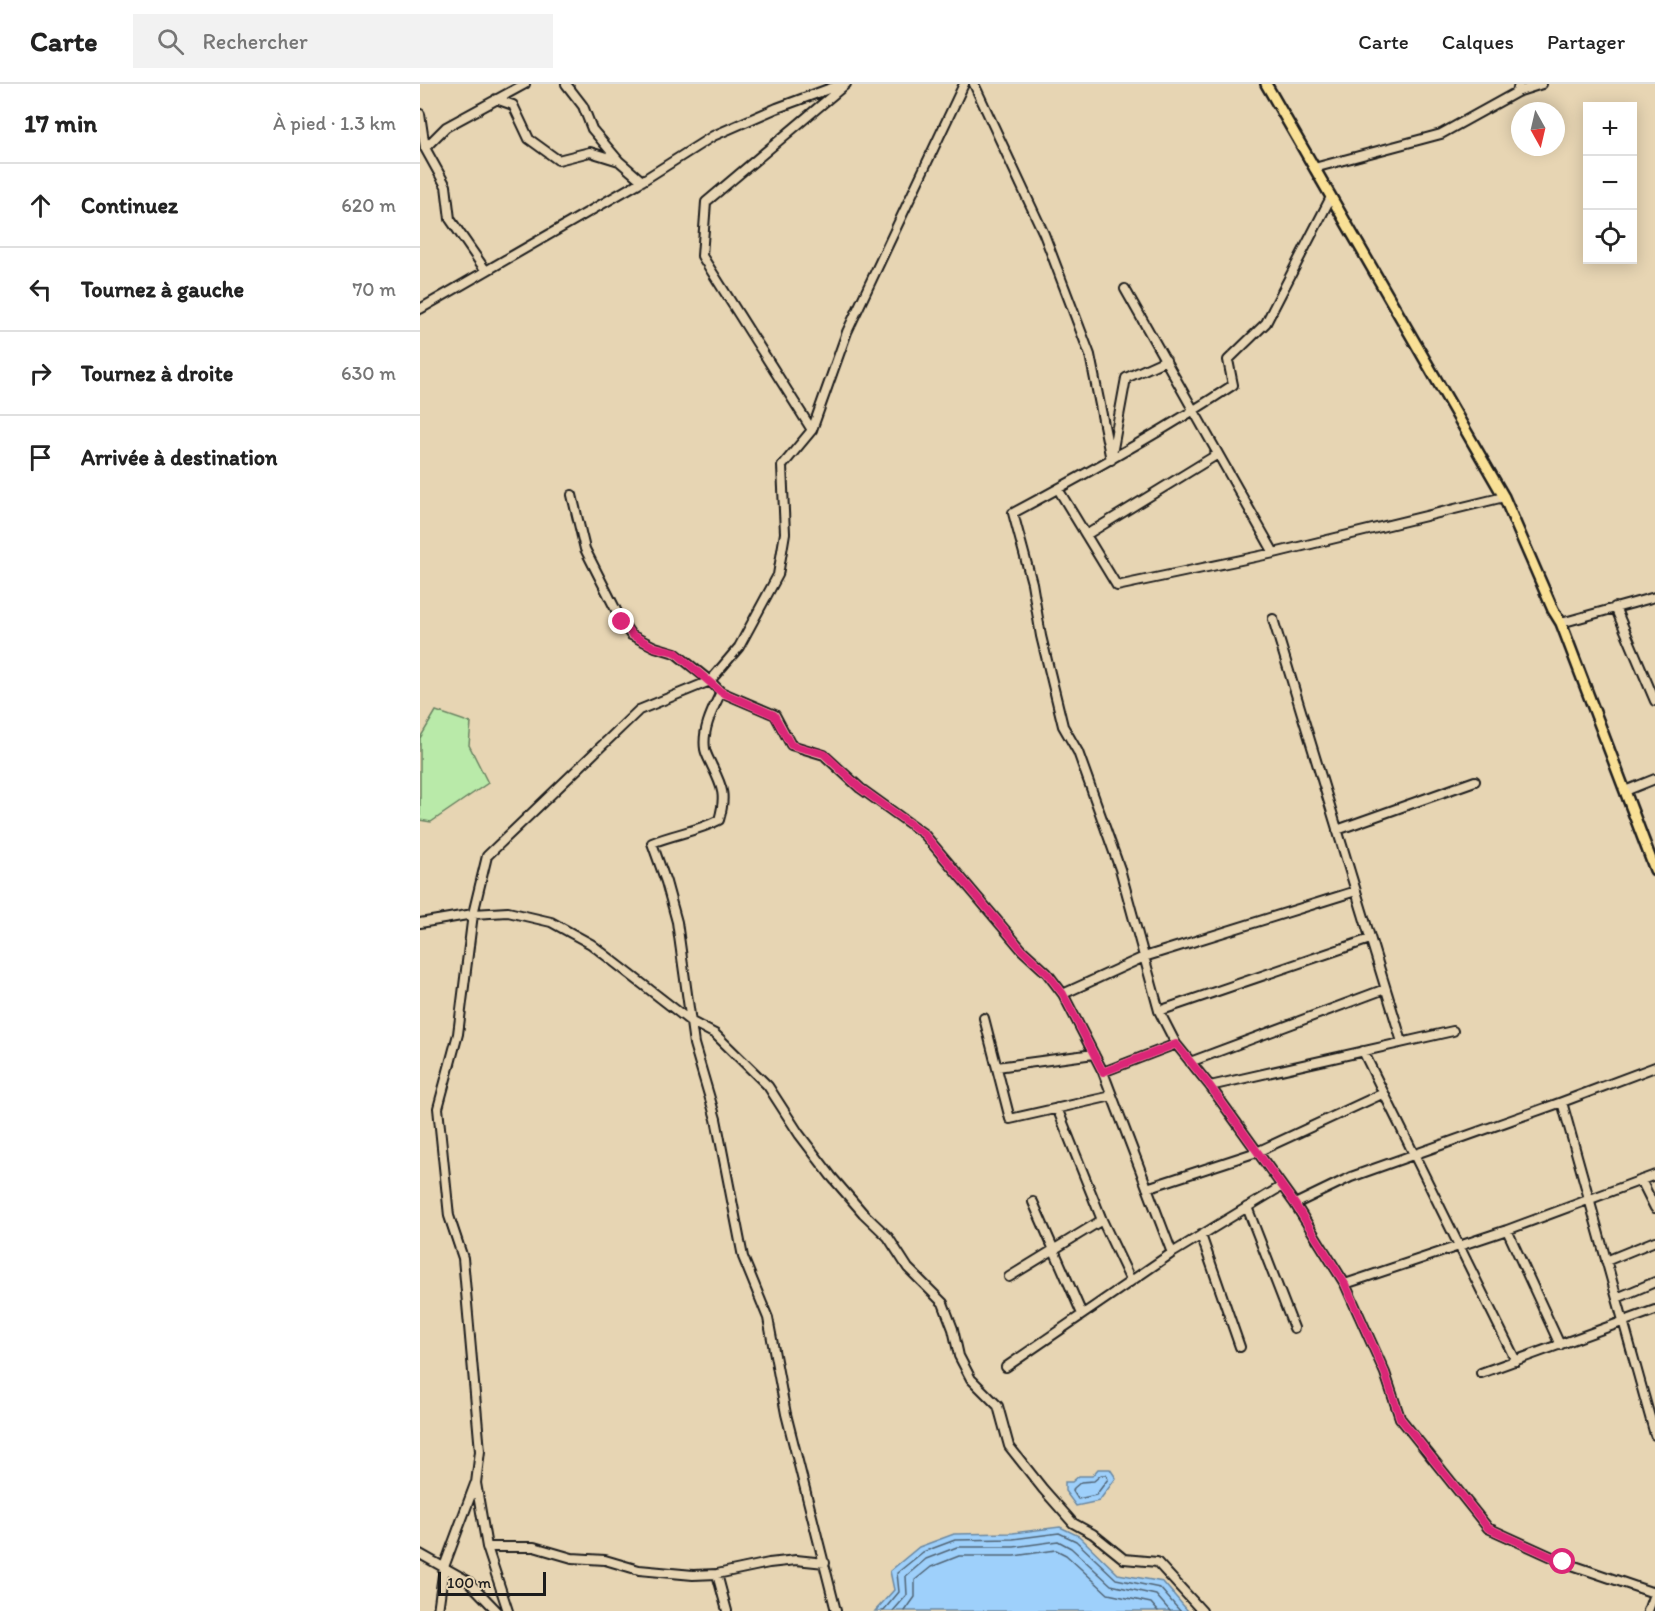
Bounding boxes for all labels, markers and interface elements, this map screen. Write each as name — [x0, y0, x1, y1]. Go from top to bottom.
search box — [133, 14, 553, 68]
text: Carte — [30, 24, 97, 58]
icon: search — [154, 25, 187, 58]
text: Rechercher — [202, 28, 308, 55]
text: Carte — [1358, 29, 1409, 54]
text: Calques — [1442, 29, 1514, 54]
text: Partager — [1547, 29, 1625, 54]
north arrow — [1511, 102, 1565, 156]
map controls — [1583, 102, 1637, 264]
button: + — [1583, 102, 1637, 156]
text: 17 min — [24, 107, 97, 139]
text: À pied · 1.3 km — [273, 111, 396, 135]
button: − — [1583, 156, 1637, 210]
icon: ahead — [24, 189, 57, 222]
text: Continuez — [81, 192, 178, 219]
text: 620 m — [341, 193, 396, 217]
button: locate — [1583, 210, 1637, 264]
icon: left — [24, 273, 57, 306]
text: Tournez à gauche — [81, 276, 244, 303]
text: 70 m — [352, 277, 396, 301]
icon: right — [24, 357, 57, 390]
text: Tournez à droite — [81, 360, 233, 387]
text: 630 m — [341, 361, 396, 385]
icon: arrive — [24, 441, 57, 474]
text: Arrivée à destination — [81, 444, 277, 471]
route end — [608, 608, 634, 634]
route start — [1549, 1548, 1575, 1574]
scale bar — [438, 1569, 546, 1596]
text: 100 m — [447, 1573, 491, 1592]

